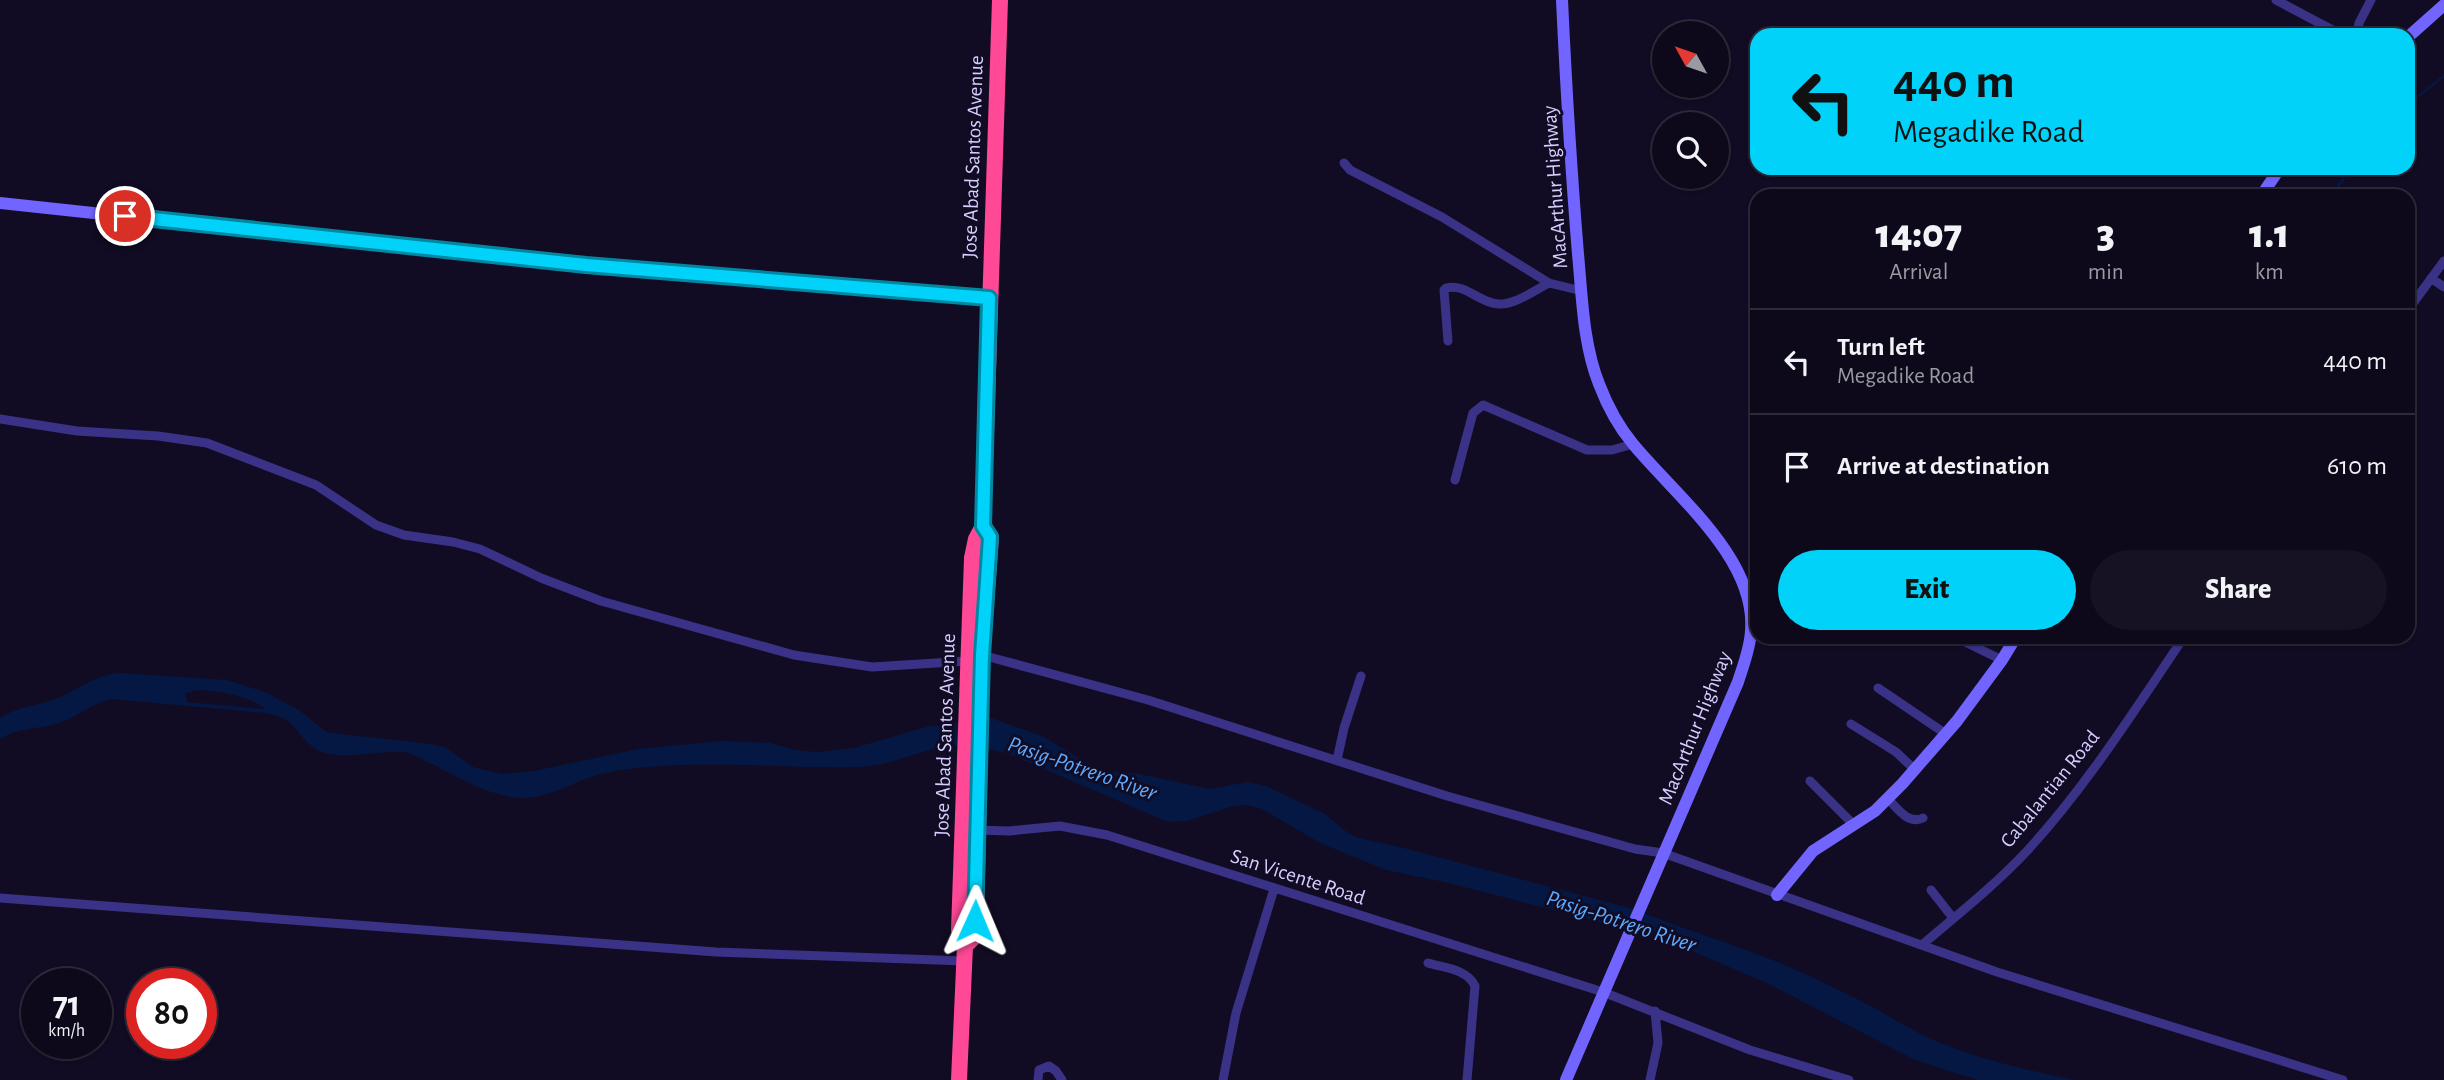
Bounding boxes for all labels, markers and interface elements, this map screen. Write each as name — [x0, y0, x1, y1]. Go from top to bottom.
north arrow — [1652, 21, 1729, 98]
map controls — [1652, 21, 1729, 189]
street label: Jose Abad Santos Avenue — [959, 55, 987, 259]
icon: left — [1778, 56, 1869, 147]
text: 440 m — [1893, 58, 2015, 107]
street label: MacArthur Highway — [1539, 105, 1571, 269]
button: search — [1652, 112, 1729, 189]
text: Megadike Road — [1893, 116, 2084, 148]
pin — [95, 186, 155, 246]
icon: arrive — [106, 197, 144, 235]
text: 14:07 — [1875, 213, 1962, 255]
text: 3 — [2096, 213, 2115, 255]
text: 1.1 — [2249, 213, 2290, 255]
text: Arrival — [1889, 261, 1948, 284]
text: min — [2088, 261, 2124, 284]
text: km — [2255, 261, 2284, 284]
text: Turn left — [1837, 334, 1925, 360]
icon: left — [1778, 343, 1816, 381]
text: 440 m — [2323, 348, 2387, 374]
text: Megadike Road — [1837, 365, 1974, 388]
icon: arrive — [1778, 448, 1816, 486]
text: Arrive at destination — [1837, 453, 2050, 479]
text: 610 m — [2327, 453, 2387, 479]
button: Exit — [1778, 550, 2076, 630]
button: Share — [2090, 550, 2387, 630]
street label: Jose Abad Santos Avenue — [931, 633, 959, 837]
street label: MacArthur Highway — [1655, 648, 1735, 808]
street label: Cabalantian Road — [1997, 726, 2104, 852]
water label: Pasig-Potrero River — [1005, 733, 1160, 805]
street label: San Vicente Road — [1228, 845, 1368, 909]
position arrow — [938, 884, 1012, 958]
water label: Pasig-Potrero River — [1543, 887, 1699, 957]
speed limit sign: 80 — [126, 968, 217, 1059]
text: 71 — [53, 987, 80, 1022]
text: km/h — [48, 1022, 85, 1040]

